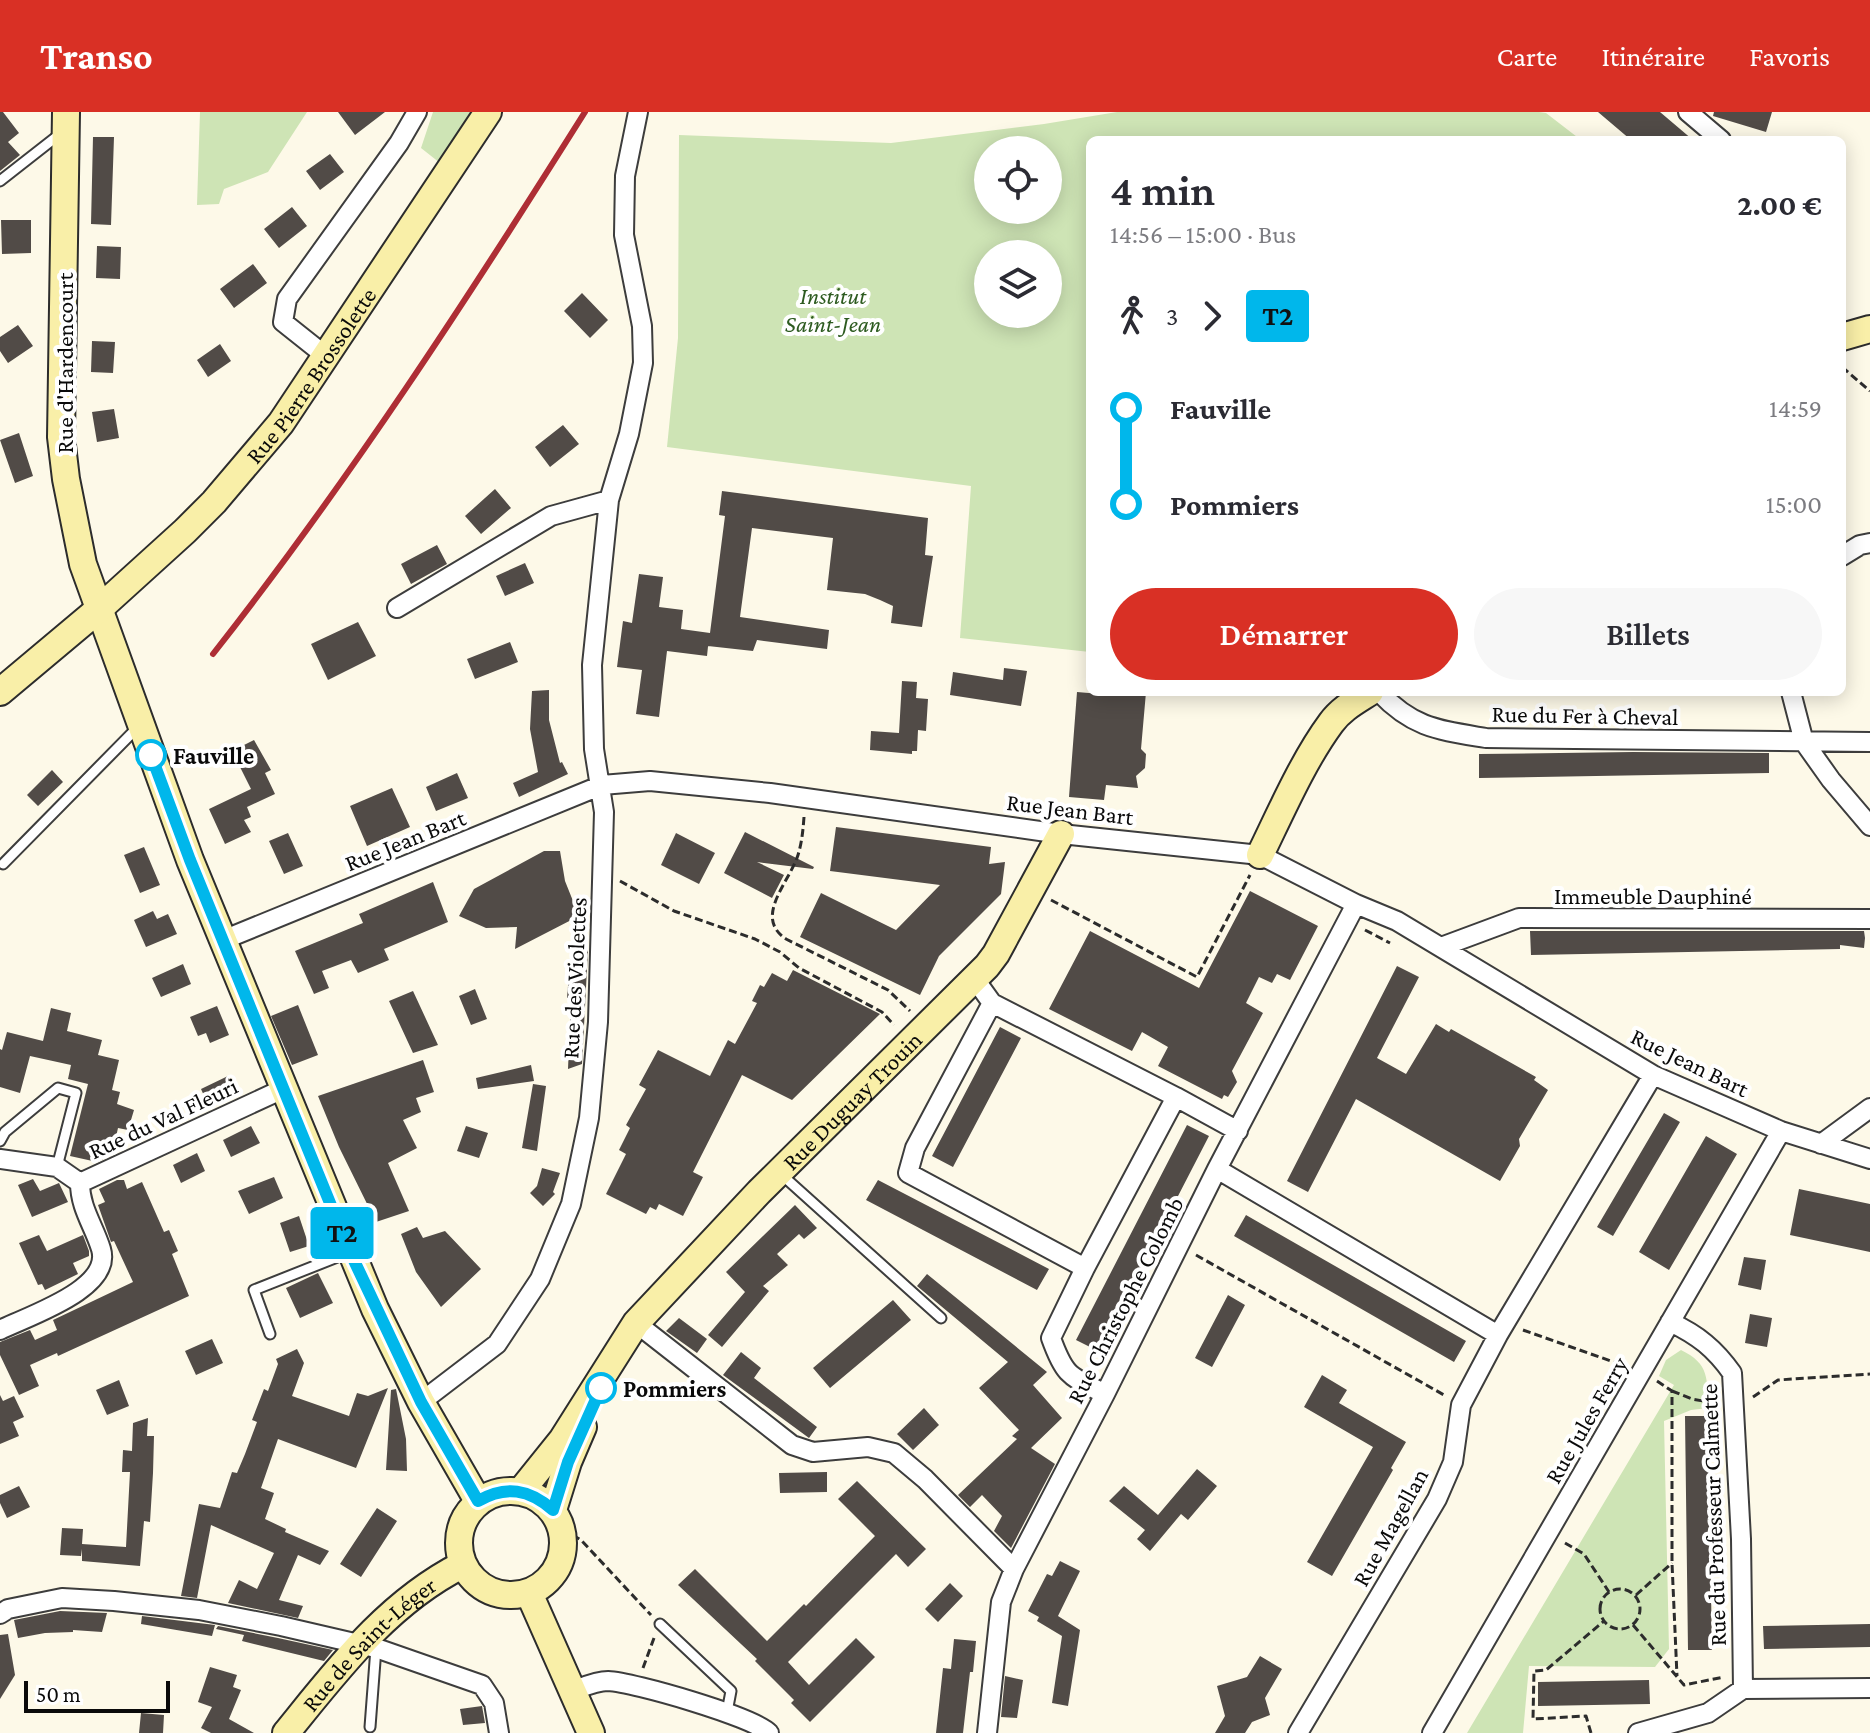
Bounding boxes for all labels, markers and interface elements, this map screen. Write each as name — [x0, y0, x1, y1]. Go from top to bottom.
text: Transo — [40, 35, 153, 77]
text: Carte — [1497, 41, 1557, 72]
text: Itinéraire — [1601, 41, 1705, 72]
text: Favoris — [1749, 41, 1830, 72]
map controls — [974, 136, 1062, 328]
button: locate — [974, 136, 1062, 224]
text: 4 min — [1110, 166, 1215, 214]
text: 2.00 € — [1737, 188, 1822, 221]
text: 14:56 – 15:00 · Bus — [1110, 220, 1296, 249]
button: layers — [974, 240, 1062, 328]
street label: Rue d'Hardencourt — [51, 272, 78, 453]
street label: Rue Pierre Brossolette — [240, 282, 381, 468]
park label: Institut Saint-Jean — [785, 282, 881, 337]
icon: walk — [1110, 294, 1154, 338]
icon: forward — [1190, 294, 1234, 338]
text: T2 — [1262, 300, 1293, 331]
text: 3 — [1166, 302, 1178, 331]
text: Fauville — [1170, 392, 1271, 425]
text: 14:59 — [1769, 394, 1822, 423]
text: Pommiers — [1170, 488, 1299, 521]
text: 15:00 — [1766, 490, 1822, 519]
button: Démarrer — [1110, 588, 1458, 680]
button: Billets — [1474, 588, 1822, 680]
street label: Rue du Fer à Cheval — [1491, 700, 1679, 730]
marker: Fauville — [136, 740, 166, 770]
place label: Fauville — [173, 742, 254, 769]
street label: Rue Jean Bart — [1005, 788, 1136, 830]
street label: Rue Jean Bart — [341, 803, 470, 876]
street label: Immeuble Dauphiné — [1554, 882, 1752, 909]
street label: Rue des Violettes — [556, 896, 592, 1060]
street label: Rue Jean Bart — [1627, 1022, 1754, 1103]
street label: Rue Duguay Trouin — [776, 1025, 927, 1175]
street label: Rue du Val Fleuri — [84, 1072, 242, 1164]
street label: Rue Christophe Colomb — [1061, 1192, 1189, 1408]
line badge: T2 — [306, 1207, 378, 1259]
text: T2 — [326, 1217, 358, 1248]
street label: Rue Jules Ferry — [1539, 1351, 1634, 1488]
marker: Pommiers — [586, 1373, 616, 1403]
place label: Pommiers — [623, 1375, 726, 1402]
street label: Rue du Professeur Calmette — [1695, 1383, 1731, 1647]
street label: Rue Magellan — [1347, 1463, 1433, 1591]
street label: Rue de Saint-Léger — [296, 1570, 441, 1716]
scale bar — [24, 1677, 170, 1713]
text: 50 m — [36, 1682, 81, 1707]

